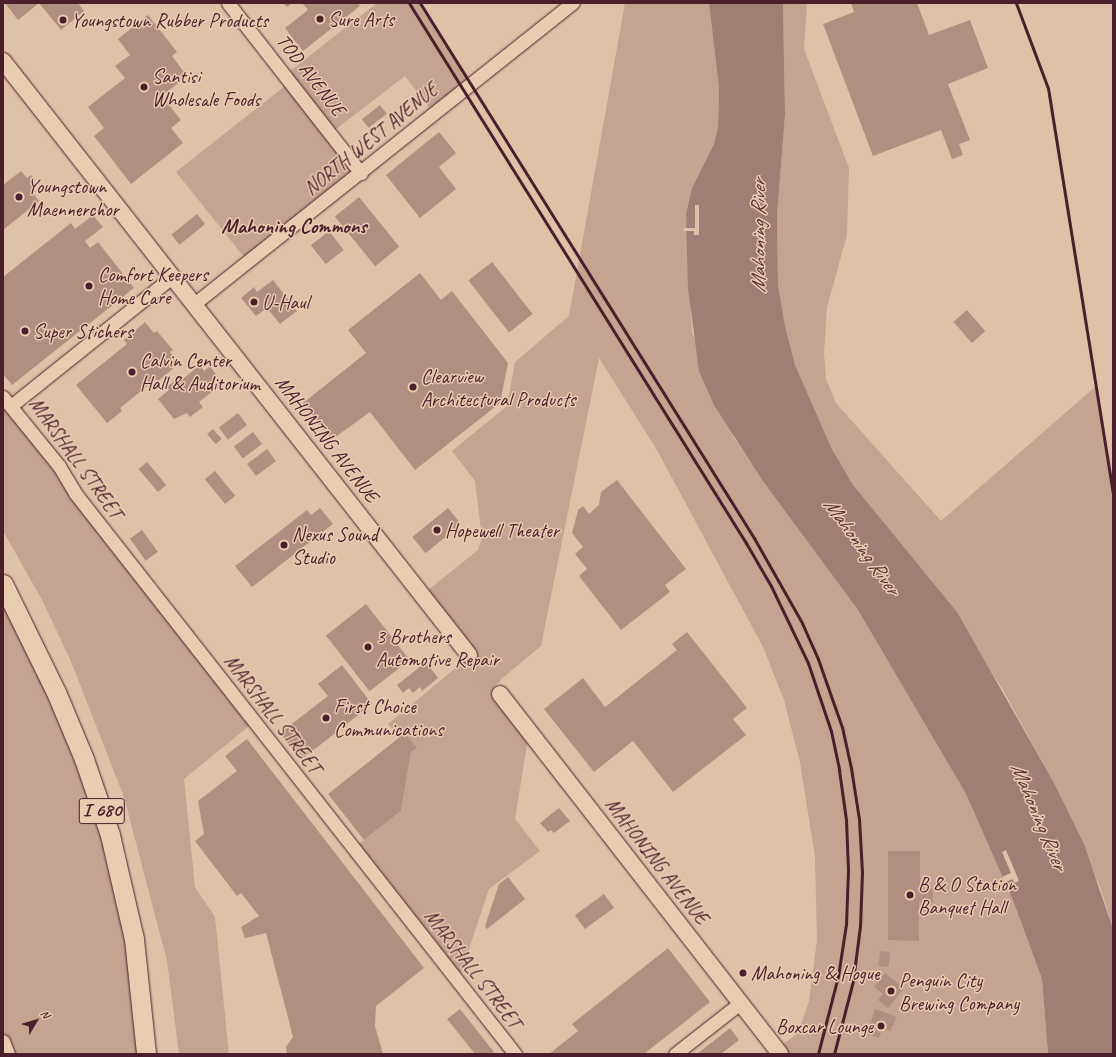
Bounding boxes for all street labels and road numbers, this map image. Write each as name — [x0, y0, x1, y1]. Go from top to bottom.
street label: TOD AVENUE — [272, 30, 350, 120]
street label: NORTH WEST AVENUE — [299, 77, 443, 201]
street label: MAHONING AVENUE — [271, 371, 383, 507]
street label: MARSHALL STREET — [24, 393, 128, 523]
street label: MARSHALL STREET — [219, 650, 327, 778]
street label: MAHONING AVENUE — [601, 793, 713, 929]
road number: I 680 — [78, 794, 126, 828]
street label: MARSHALL STREET — [419, 905, 527, 1033]

